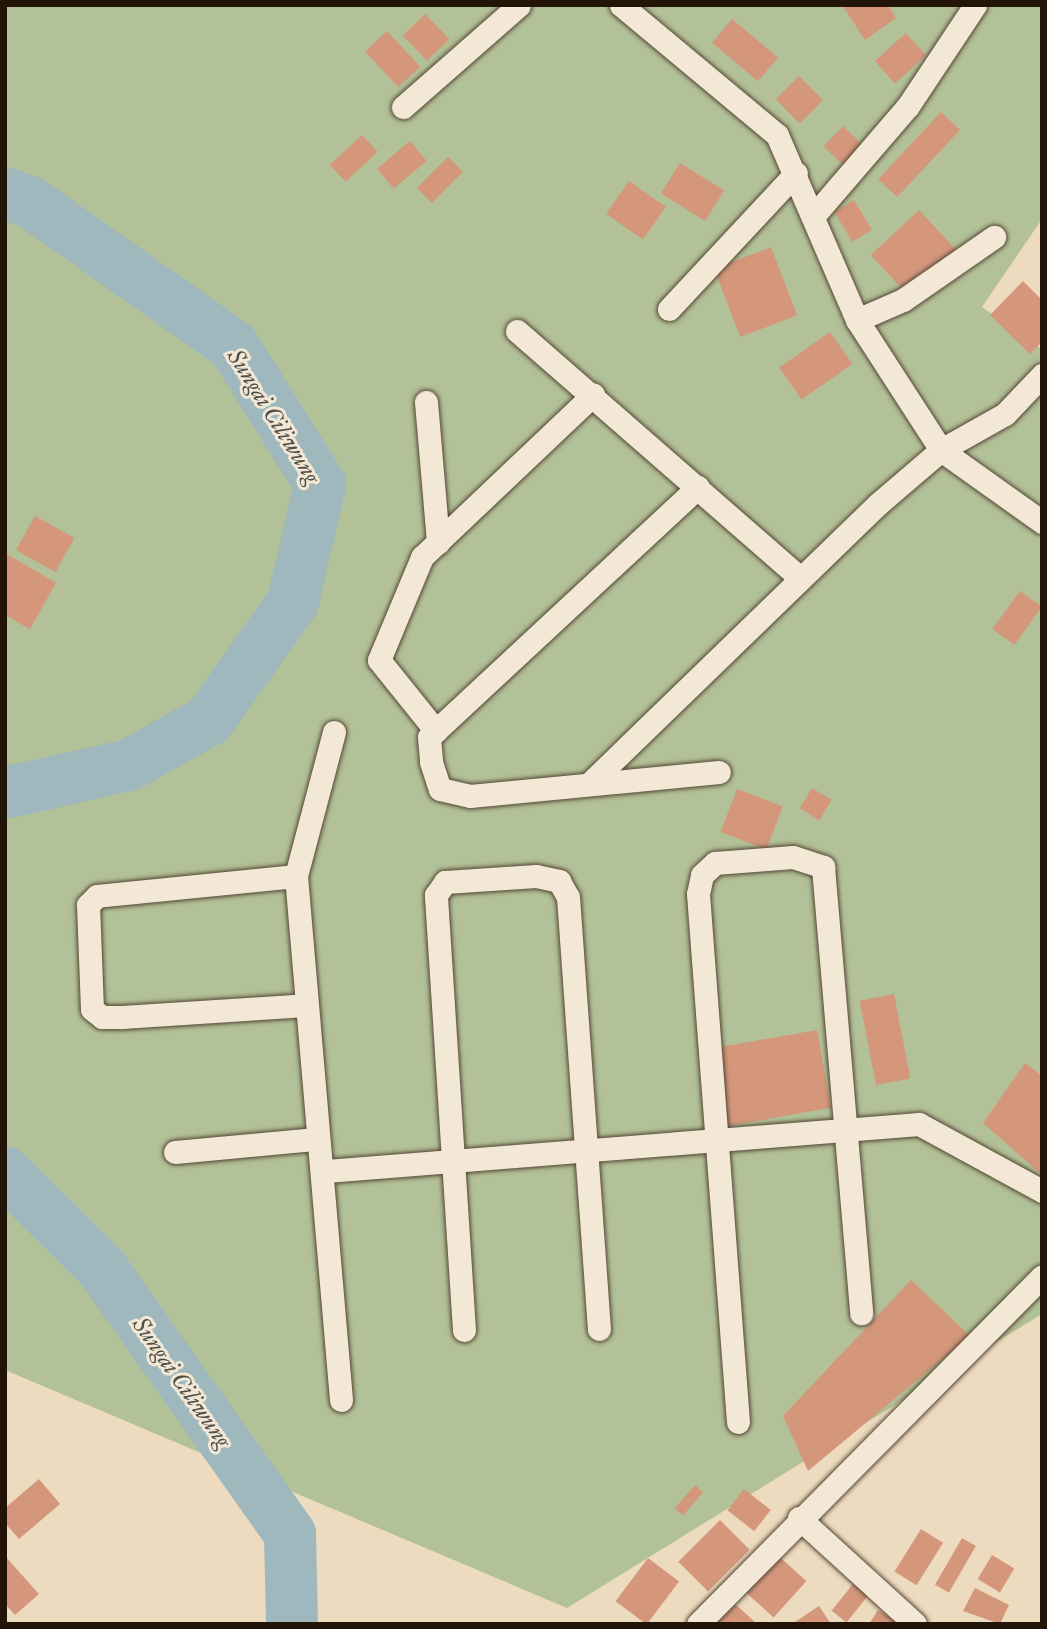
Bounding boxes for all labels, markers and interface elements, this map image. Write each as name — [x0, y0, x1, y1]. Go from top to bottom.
water label: Sungai Ciliwung — [222, 344, 326, 488]
water label: Sungai Ciliwung — [127, 1311, 237, 1453]

